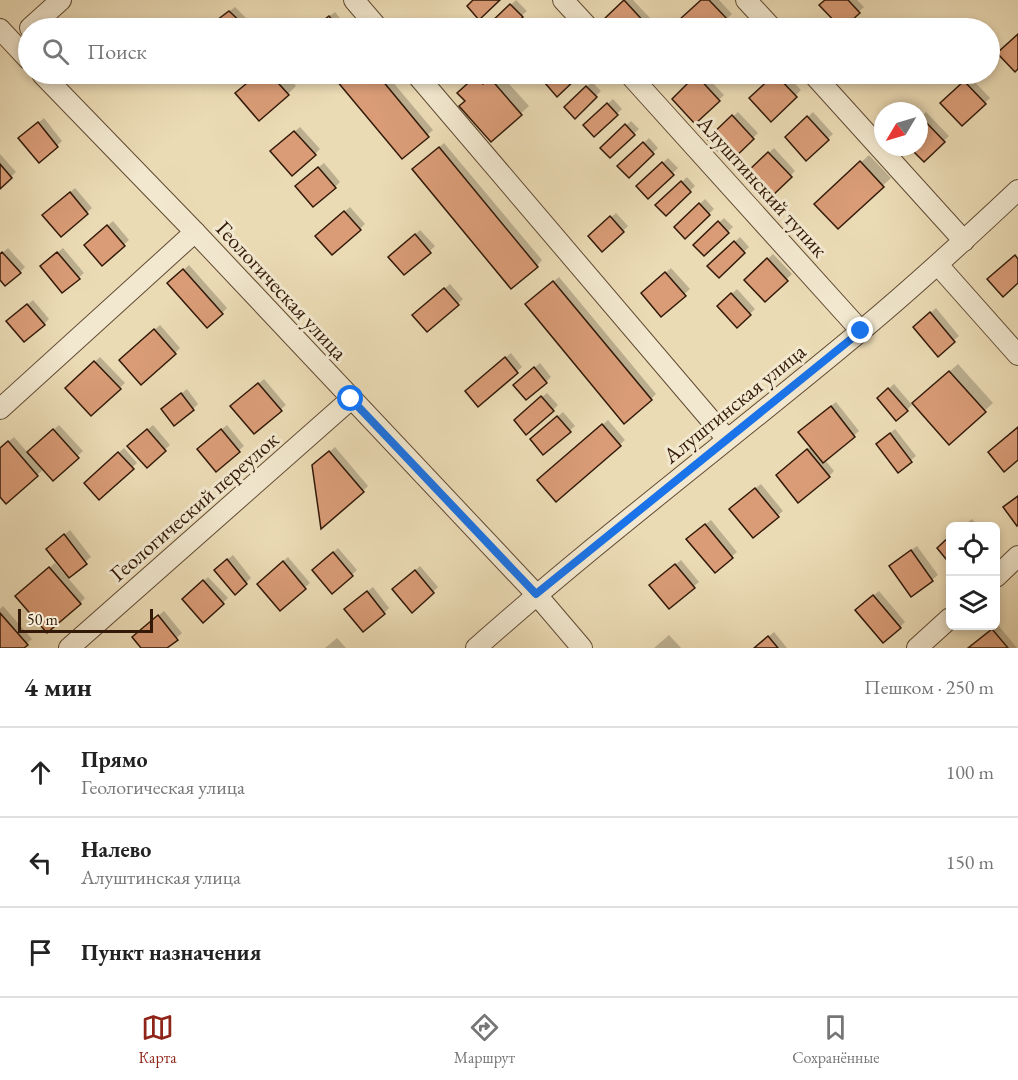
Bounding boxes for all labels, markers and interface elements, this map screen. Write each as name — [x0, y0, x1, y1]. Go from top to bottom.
search box — [18, 18, 1000, 84]
icon: search — [39, 35, 72, 68]
text: Поиск — [87, 37, 147, 66]
north arrow — [874, 102, 928, 156]
street label: Алуштинский тупик — [690, 108, 834, 264]
street label: Геологическая улица — [210, 214, 354, 366]
route end — [847, 317, 873, 343]
street label: Алуштинская улица — [656, 337, 812, 471]
route start — [337, 385, 363, 411]
street label: Геологический переулок — [104, 425, 285, 588]
map controls — [946, 522, 1000, 630]
button: locate — [946, 522, 1000, 576]
button: layers — [946, 576, 1000, 630]
scale bar — [18, 606, 153, 634]
text: 50 m — [27, 609, 58, 630]
text: 4 мин — [24, 670, 92, 704]
text: Пешком · 250 m — [864, 674, 994, 700]
text: Прямо — [81, 745, 148, 774]
icon: ahead — [24, 756, 57, 789]
text: 100 m — [946, 759, 994, 785]
text: Геологическая улица — [81, 774, 245, 800]
text: Налево — [81, 835, 151, 864]
icon: left — [24, 846, 57, 879]
text: 150 m — [946, 849, 994, 875]
text: Алуштинская улица — [81, 864, 241, 890]
icon: arrive — [24, 936, 57, 969]
text: Пункт назначения — [81, 938, 261, 967]
tab: Карта — [139, 1011, 177, 1068]
tab: Маршрут — [454, 1011, 515, 1068]
tab: Сохранённые — [792, 1011, 879, 1068]

